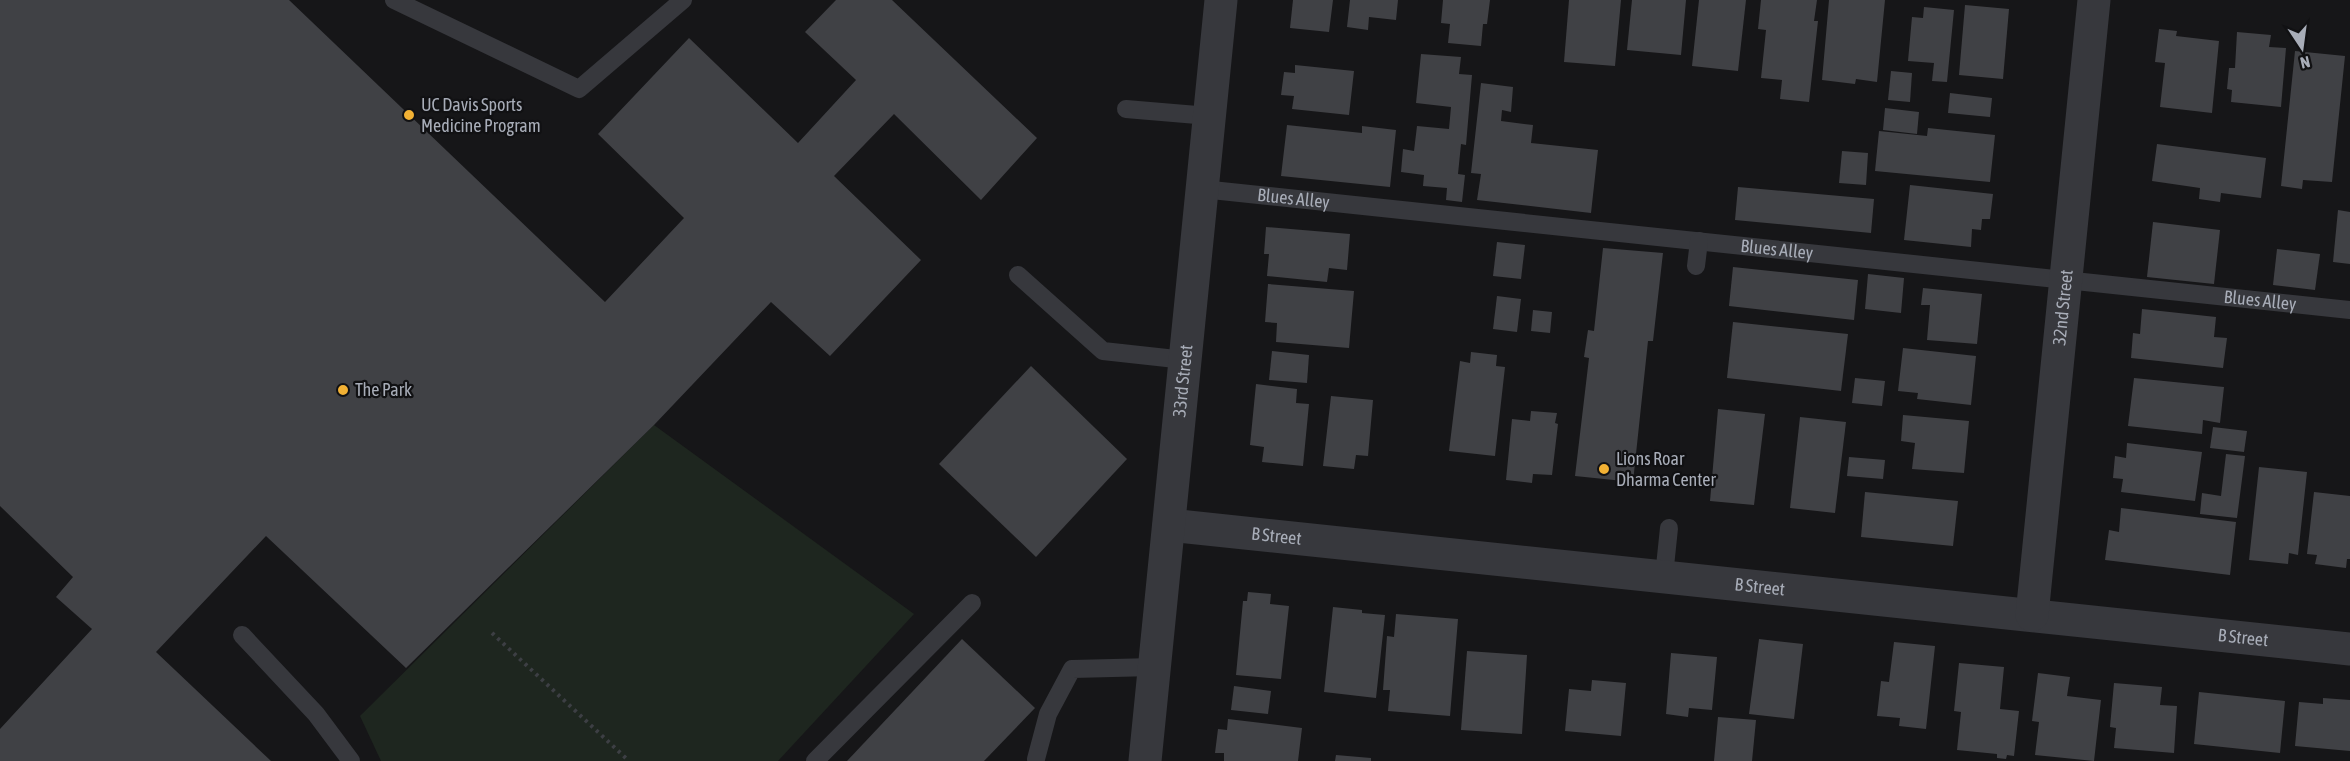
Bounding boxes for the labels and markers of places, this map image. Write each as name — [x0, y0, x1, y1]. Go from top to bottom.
place label: UC Davis Sports Medicine Program — [421, 94, 541, 136]
marker: UC Davis Sports Medicine Program — [402, 108, 416, 122]
place label: The Park — [355, 379, 412, 400]
marker: The Park — [336, 383, 350, 397]
place label: Lions Roar Dharma Center — [1616, 448, 1716, 490]
marker: Lions Roar Dharma Center — [1597, 462, 1611, 476]

